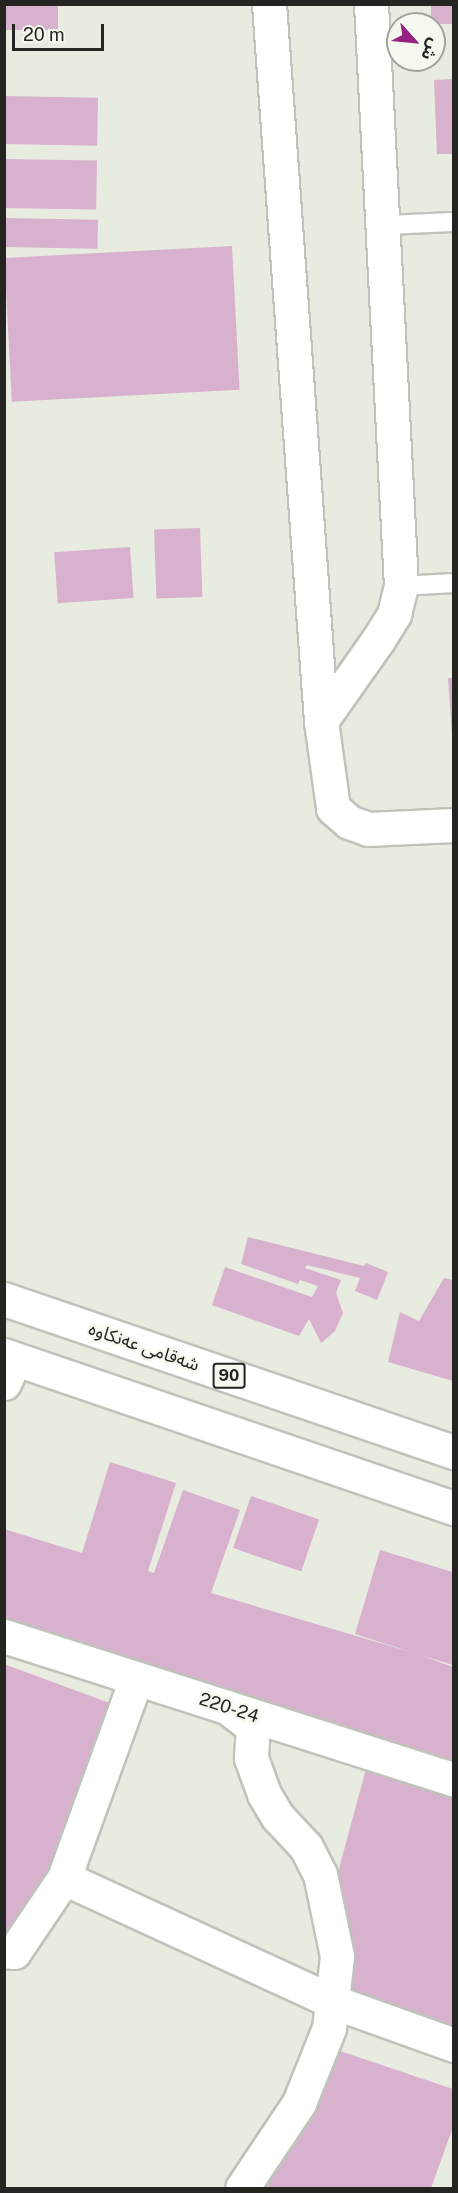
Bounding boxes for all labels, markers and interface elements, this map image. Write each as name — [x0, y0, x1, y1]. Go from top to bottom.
scale bar — [15, 12, 106, 50]
north arrow — [386, 12, 446, 72]
text: 20 m — [23, 24, 65, 45]
text: ش — [417, 35, 444, 64]
street label: شەقامی عەنکاوە — [86, 1318, 202, 1376]
road number: 90 — [212, 1363, 246, 1389]
street label: 220-24 — [197, 1688, 261, 1728]

